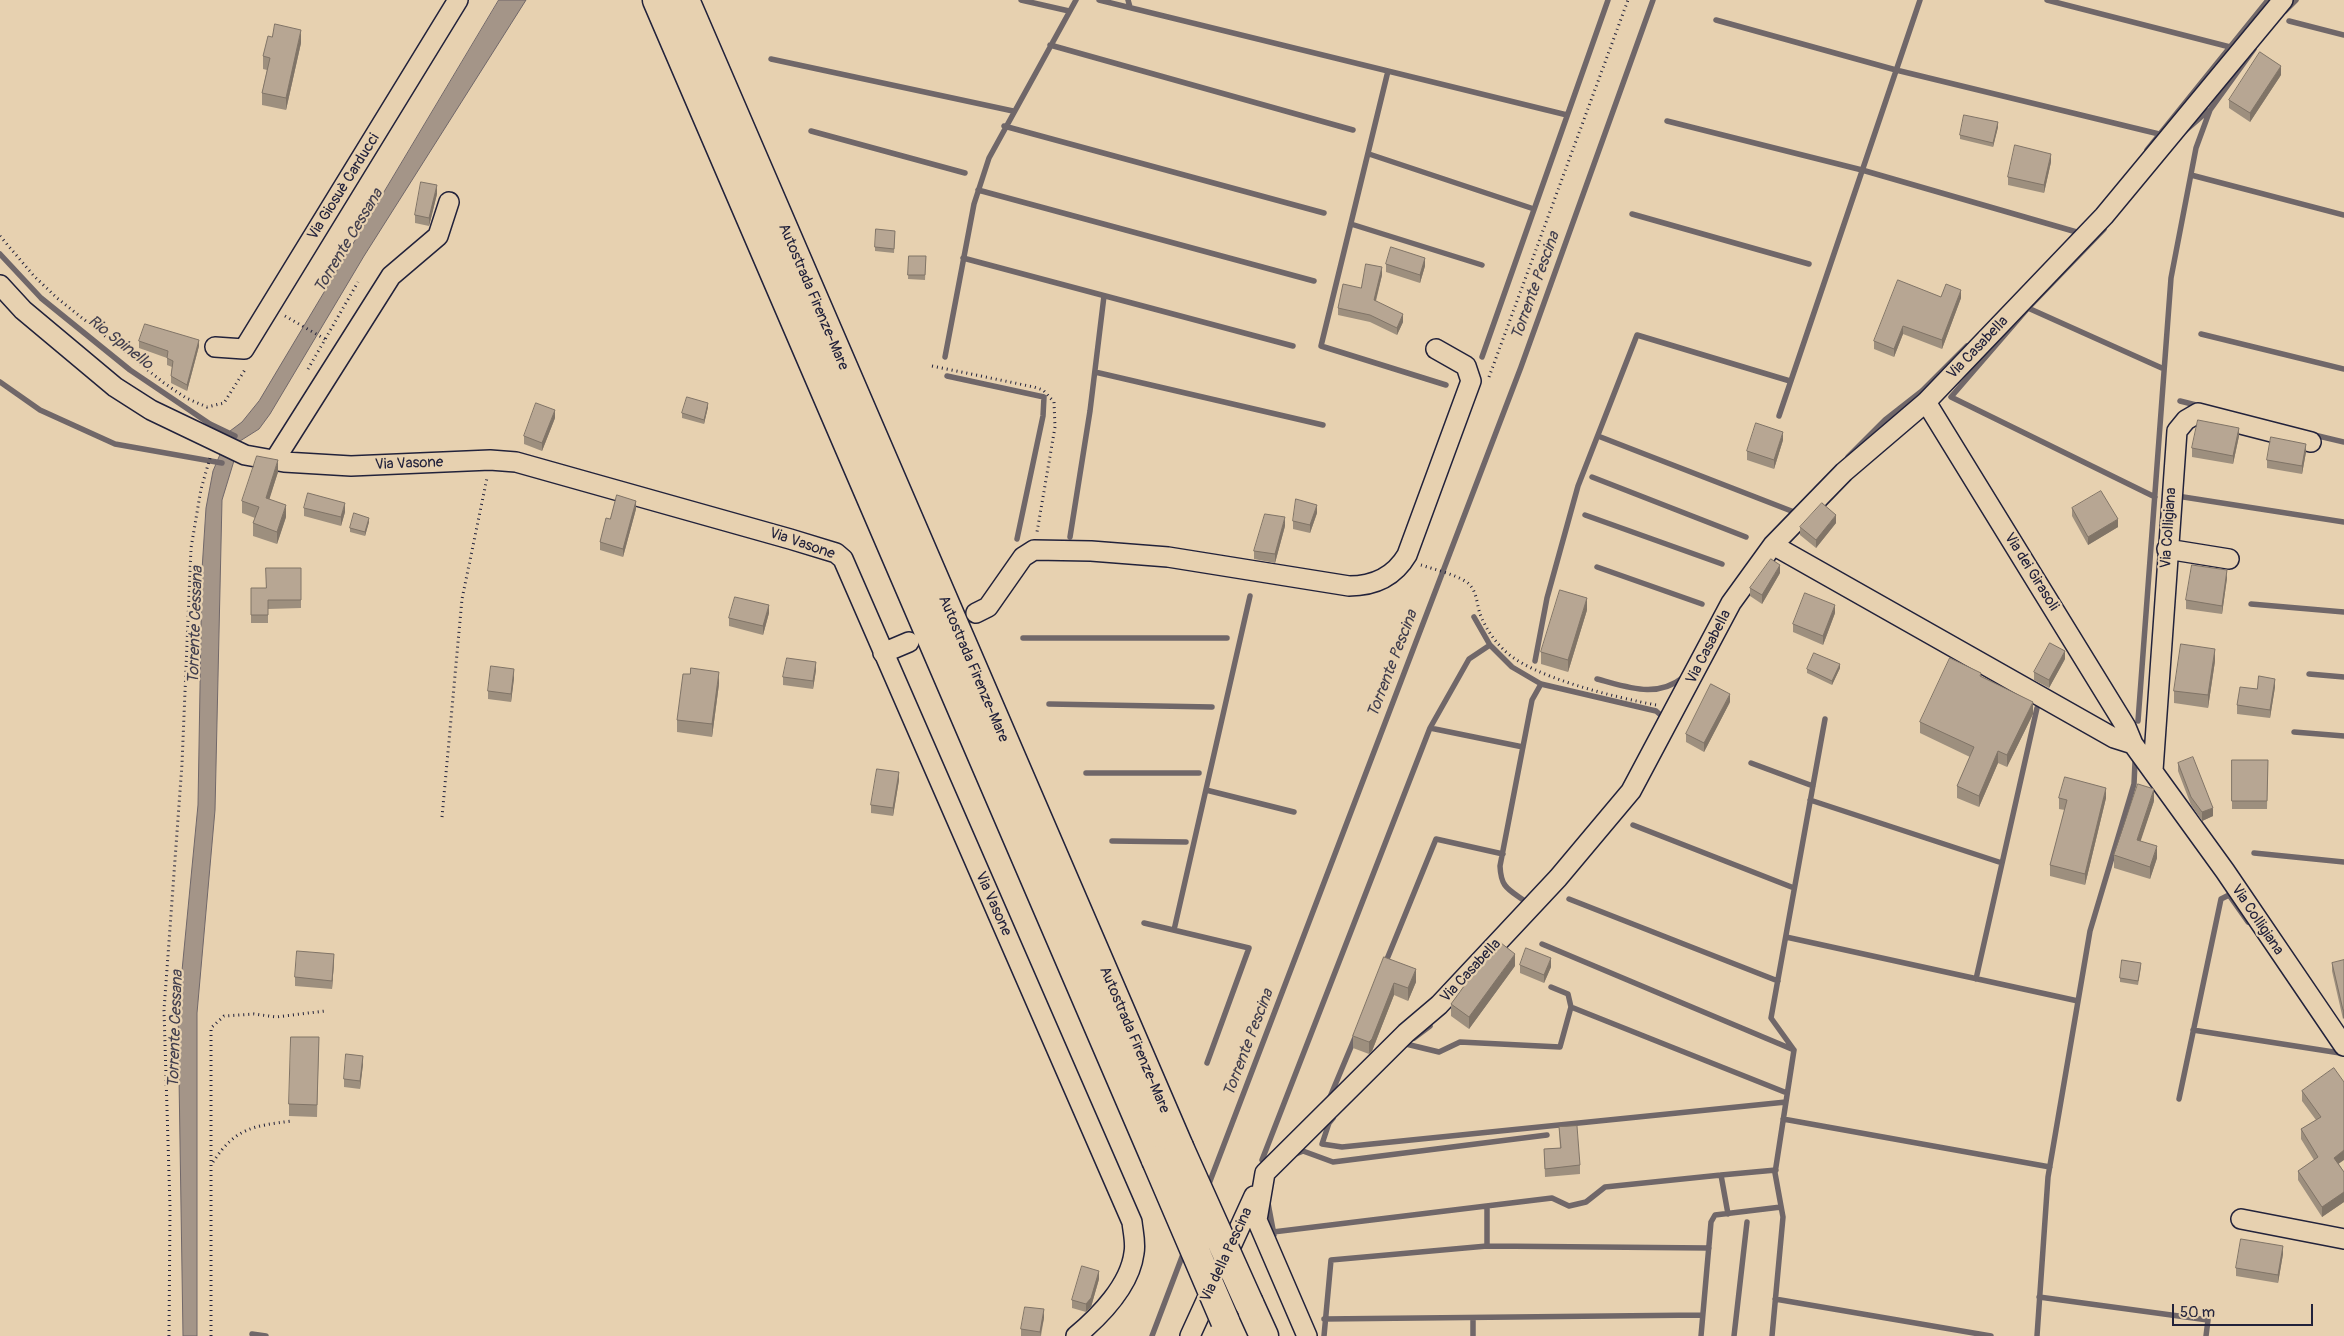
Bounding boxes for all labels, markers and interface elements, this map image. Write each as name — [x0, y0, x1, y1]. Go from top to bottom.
street label: Via Giosuè Carducci — [304, 131, 384, 243]
water label: Torrente Cessana — [310, 186, 388, 296]
street label: Autostrada Firenze-Mare — [774, 221, 852, 373]
water label: Torrente Pescina — [1508, 229, 1564, 343]
water label: Rio Spinello — [84, 312, 156, 374]
street label: Via Casabella — [1944, 313, 2012, 383]
street label: Via Vasone — [375, 454, 443, 474]
street label: Via Colligiana — [2157, 487, 2181, 569]
street label: Via Vasone — [767, 524, 837, 564]
street label: Via dei Girasoli — [2000, 530, 2062, 614]
water label: Torrente Cessana — [184, 566, 208, 684]
street label: Autostrada Firenze-Mare — [934, 593, 1012, 745]
street label: Via Casabella — [1683, 607, 1735, 687]
water label: Torrente Pescina — [1364, 608, 1422, 720]
street label: Via Vasone — [971, 869, 1015, 939]
street label: Via Colligiana — [2227, 881, 2287, 959]
street label: Via Casabella — [1437, 935, 1505, 1007]
street label: Autostrada Firenze-Mare — [1095, 964, 1173, 1116]
water label: Torrente Cessana — [164, 970, 188, 1088]
water label: Torrente Pescina — [1220, 987, 1278, 1099]
street label: Via della Pescina — [1197, 1205, 1257, 1305]
scale bar — [2174, 1294, 2315, 1326]
text: 50 m — [2180, 1303, 2215, 1322]

